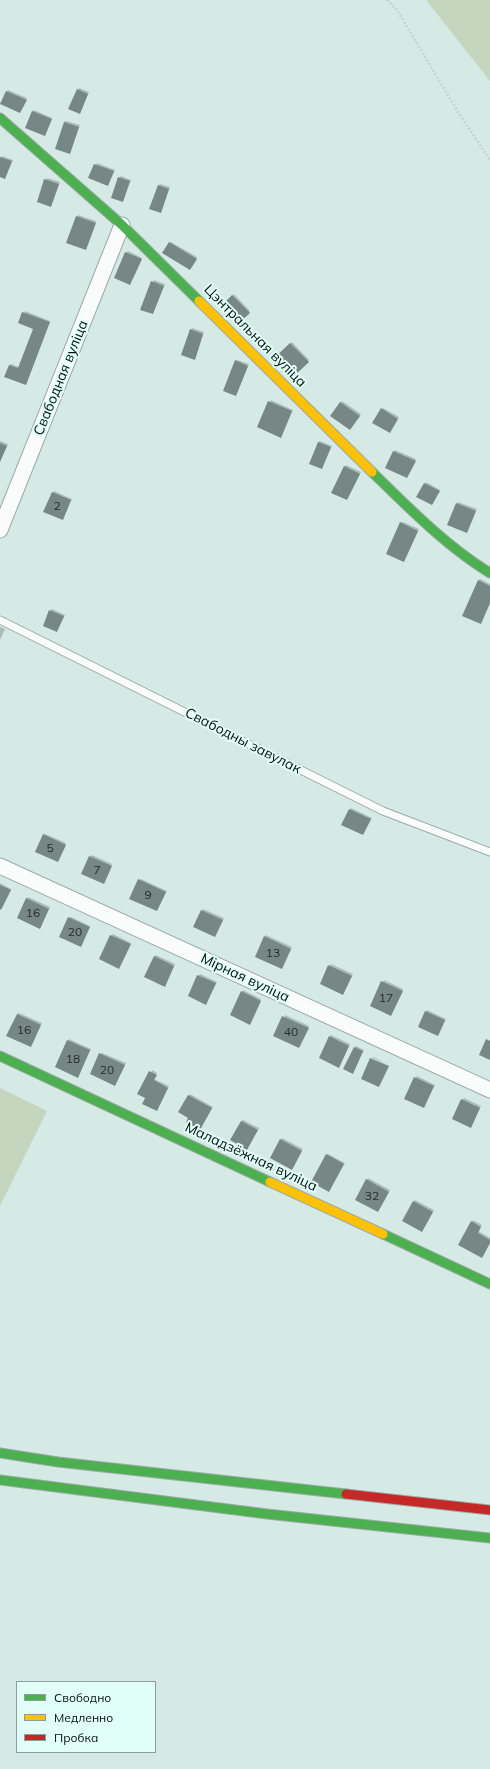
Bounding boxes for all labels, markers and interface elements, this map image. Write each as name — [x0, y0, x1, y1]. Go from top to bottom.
street label: Цэнтральная вуліца — [200, 281, 310, 391]
street label: Свабодная вуліца — [30, 318, 92, 438]
house number: 2 — [53, 499, 61, 513]
street label: Свабодны завулак — [182, 704, 304, 778]
house number: 5 — [46, 841, 54, 855]
house number: 7 — [93, 863, 101, 877]
house number: 9 — [144, 888, 152, 902]
house number: 16 — [26, 906, 40, 920]
house number: 20 — [68, 925, 82, 939]
house number: 13 — [266, 946, 280, 960]
street label: Мірная вуліца — [198, 950, 292, 1006]
house number: 17 — [379, 991, 393, 1005]
house number: 16 — [17, 1023, 31, 1037]
house number: 40 — [284, 1025, 298, 1039]
house number: 18 — [66, 1052, 80, 1066]
house number: 20 — [100, 1063, 114, 1077]
street label: Маладзёжная вуліца — [182, 1119, 320, 1195]
house number: 32 — [365, 1189, 379, 1203]
legend — [16, 1681, 156, 1753]
text: Свободно — [54, 1690, 111, 1705]
text: Медленно — [54, 1710, 113, 1725]
text: Пробка — [54, 1730, 98, 1745]

